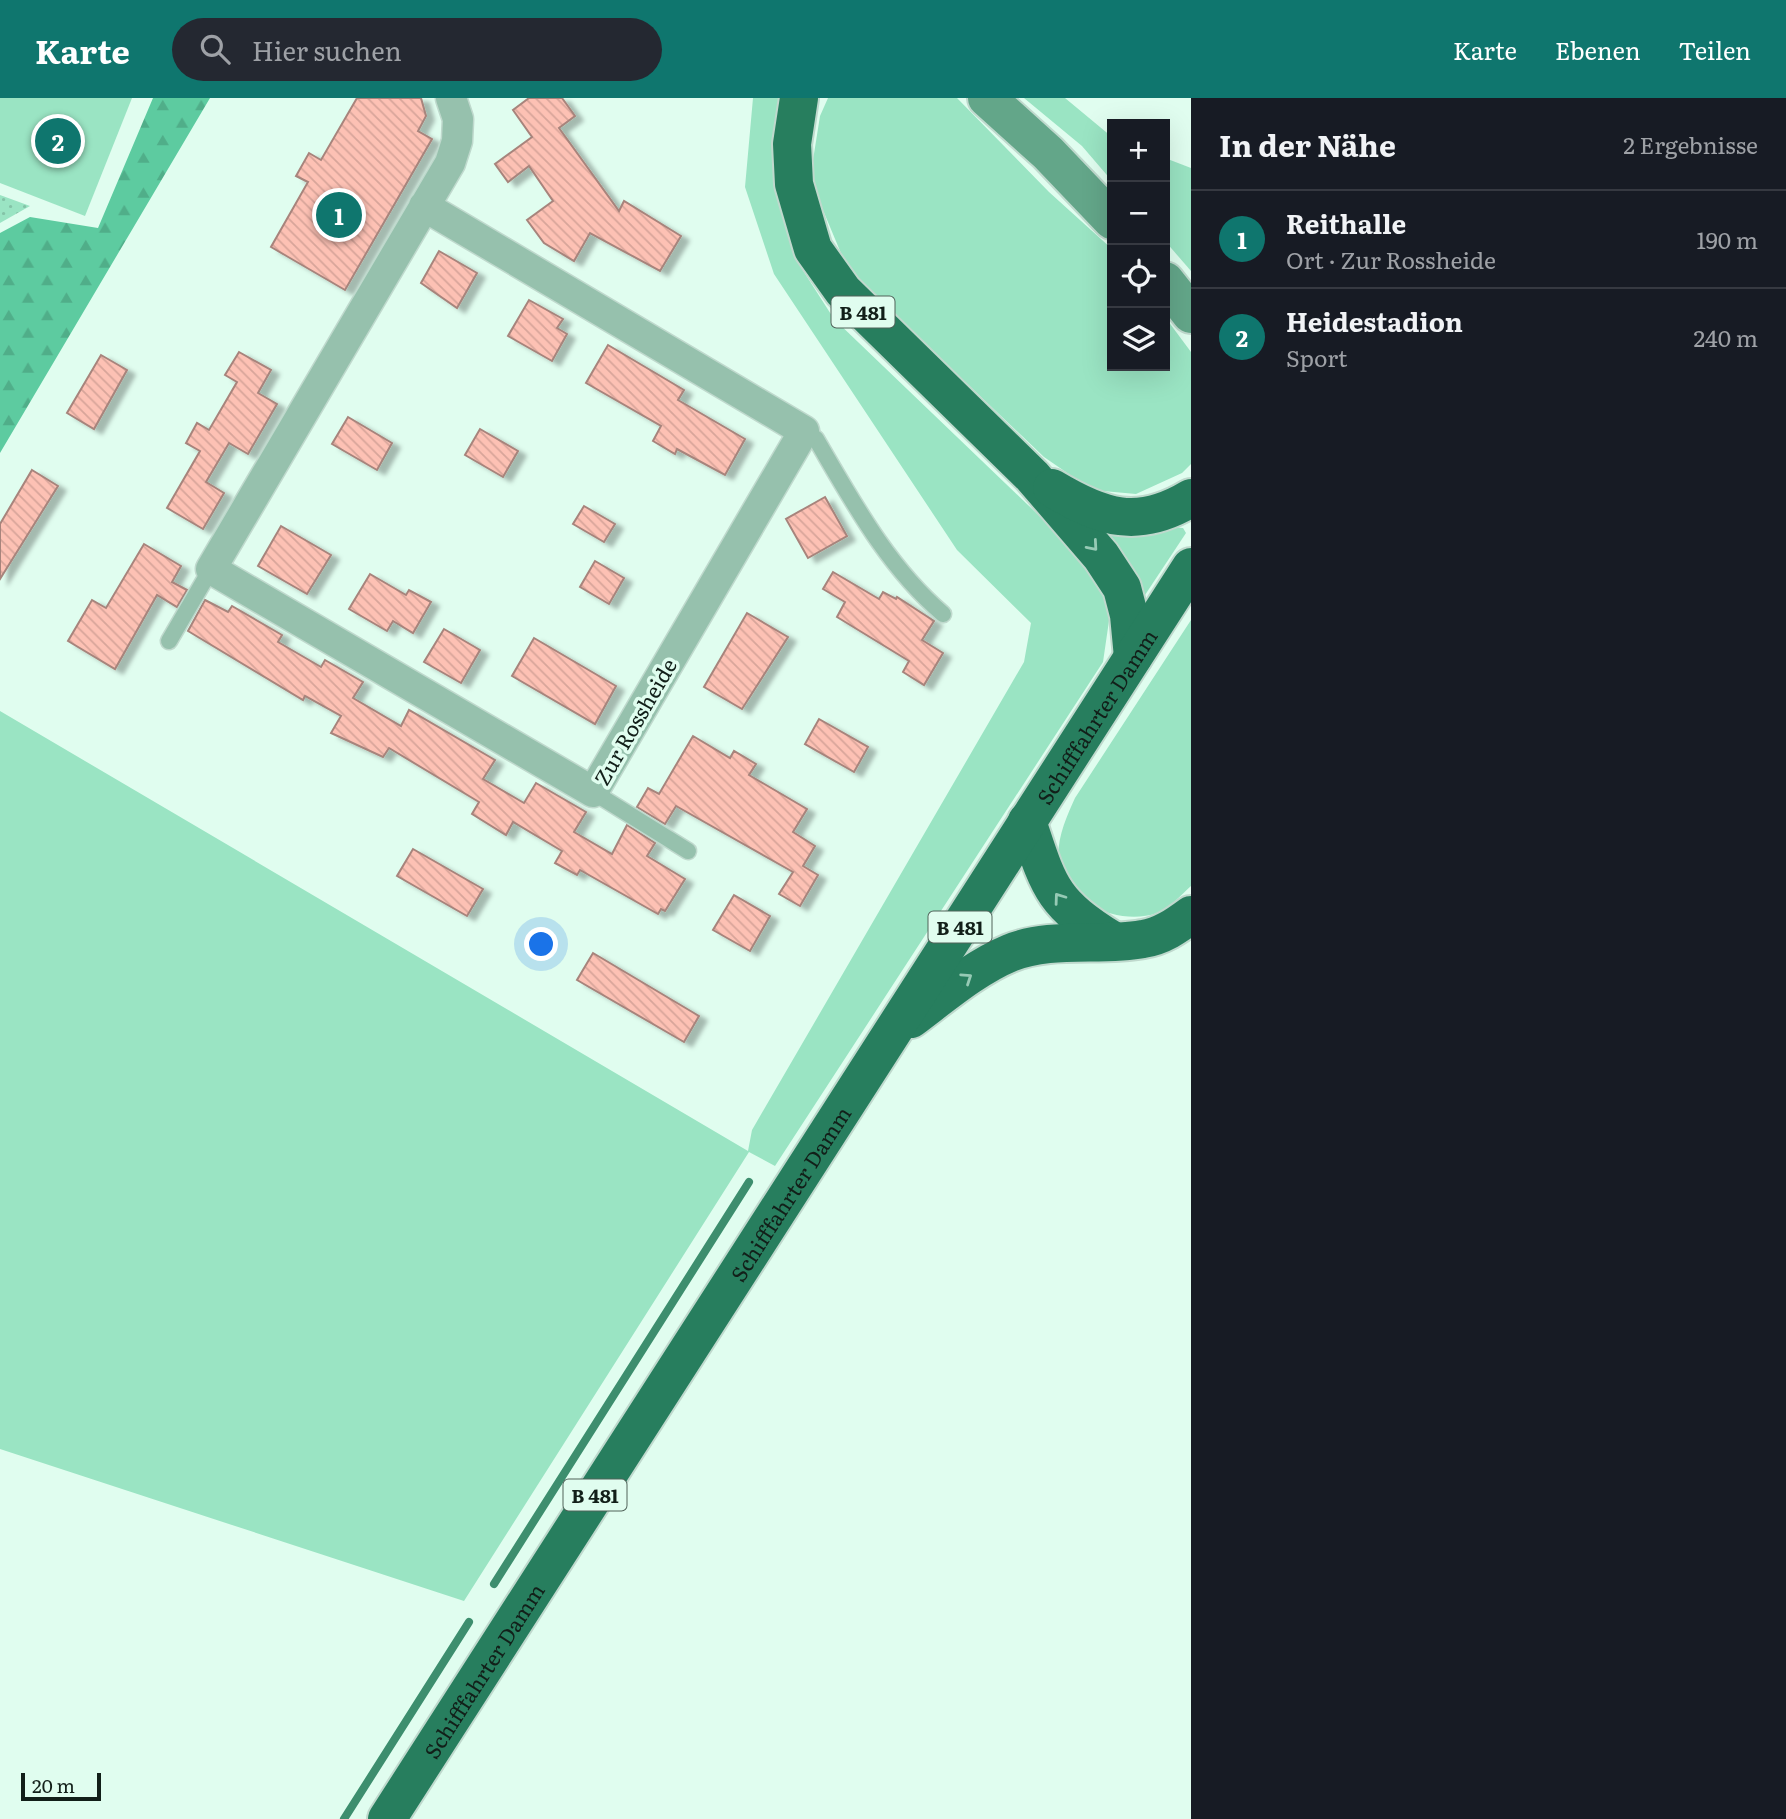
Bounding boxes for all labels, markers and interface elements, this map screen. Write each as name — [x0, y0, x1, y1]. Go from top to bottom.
search box — [172, 18, 662, 81]
text: Karte — [35, 25, 130, 74]
icon: search — [196, 30, 234, 68]
text: Hier suchen — [252, 30, 402, 69]
text: Karte — [1453, 32, 1517, 67]
text: Ebenen — [1555, 32, 1641, 67]
text: Teilen — [1679, 32, 1751, 67]
pin: 2 — [35, 115, 81, 167]
map controls — [1107, 119, 1170, 371]
button: + — [1107, 119, 1170, 182]
text: In der Nähe — [1219, 122, 1396, 166]
text: 2 Ergebnisse — [1623, 127, 1758, 161]
button: − — [1107, 182, 1170, 245]
pin: 1 — [316, 189, 362, 241]
text: Reithalle — [1286, 203, 1406, 242]
text: 1 — [1237, 222, 1247, 256]
text: 190 m — [1696, 222, 1758, 256]
text: Ort · Zur Rossheide — [1286, 242, 1496, 276]
button: locate — [1107, 245, 1170, 308]
road number: B 481 — [832, 296, 894, 328]
text: Heidestadion — [1286, 301, 1463, 340]
button: layers — [1107, 308, 1170, 371]
text: 2 — [1236, 320, 1248, 354]
text: 240 m — [1693, 320, 1758, 354]
text: Sport — [1286, 340, 1347, 374]
one-way arrow — [1085, 538, 1097, 551]
street label: Schifffahrter Damm — [1028, 622, 1163, 810]
street label: Zur Rossheide — [585, 652, 683, 790]
one-way arrow — [1055, 893, 1068, 906]
road number: B 481 — [928, 912, 992, 942]
your location — [524, 927, 558, 961]
one-way arrow — [960, 973, 973, 986]
street label: Schifffahrter Damm — [721, 1099, 857, 1287]
road number: B 481 — [564, 1480, 626, 1511]
street label: Schifffahrter Damm — [415, 1576, 550, 1764]
scale bar — [21, 1770, 102, 1802]
text: 20 m — [32, 1771, 75, 1799]

